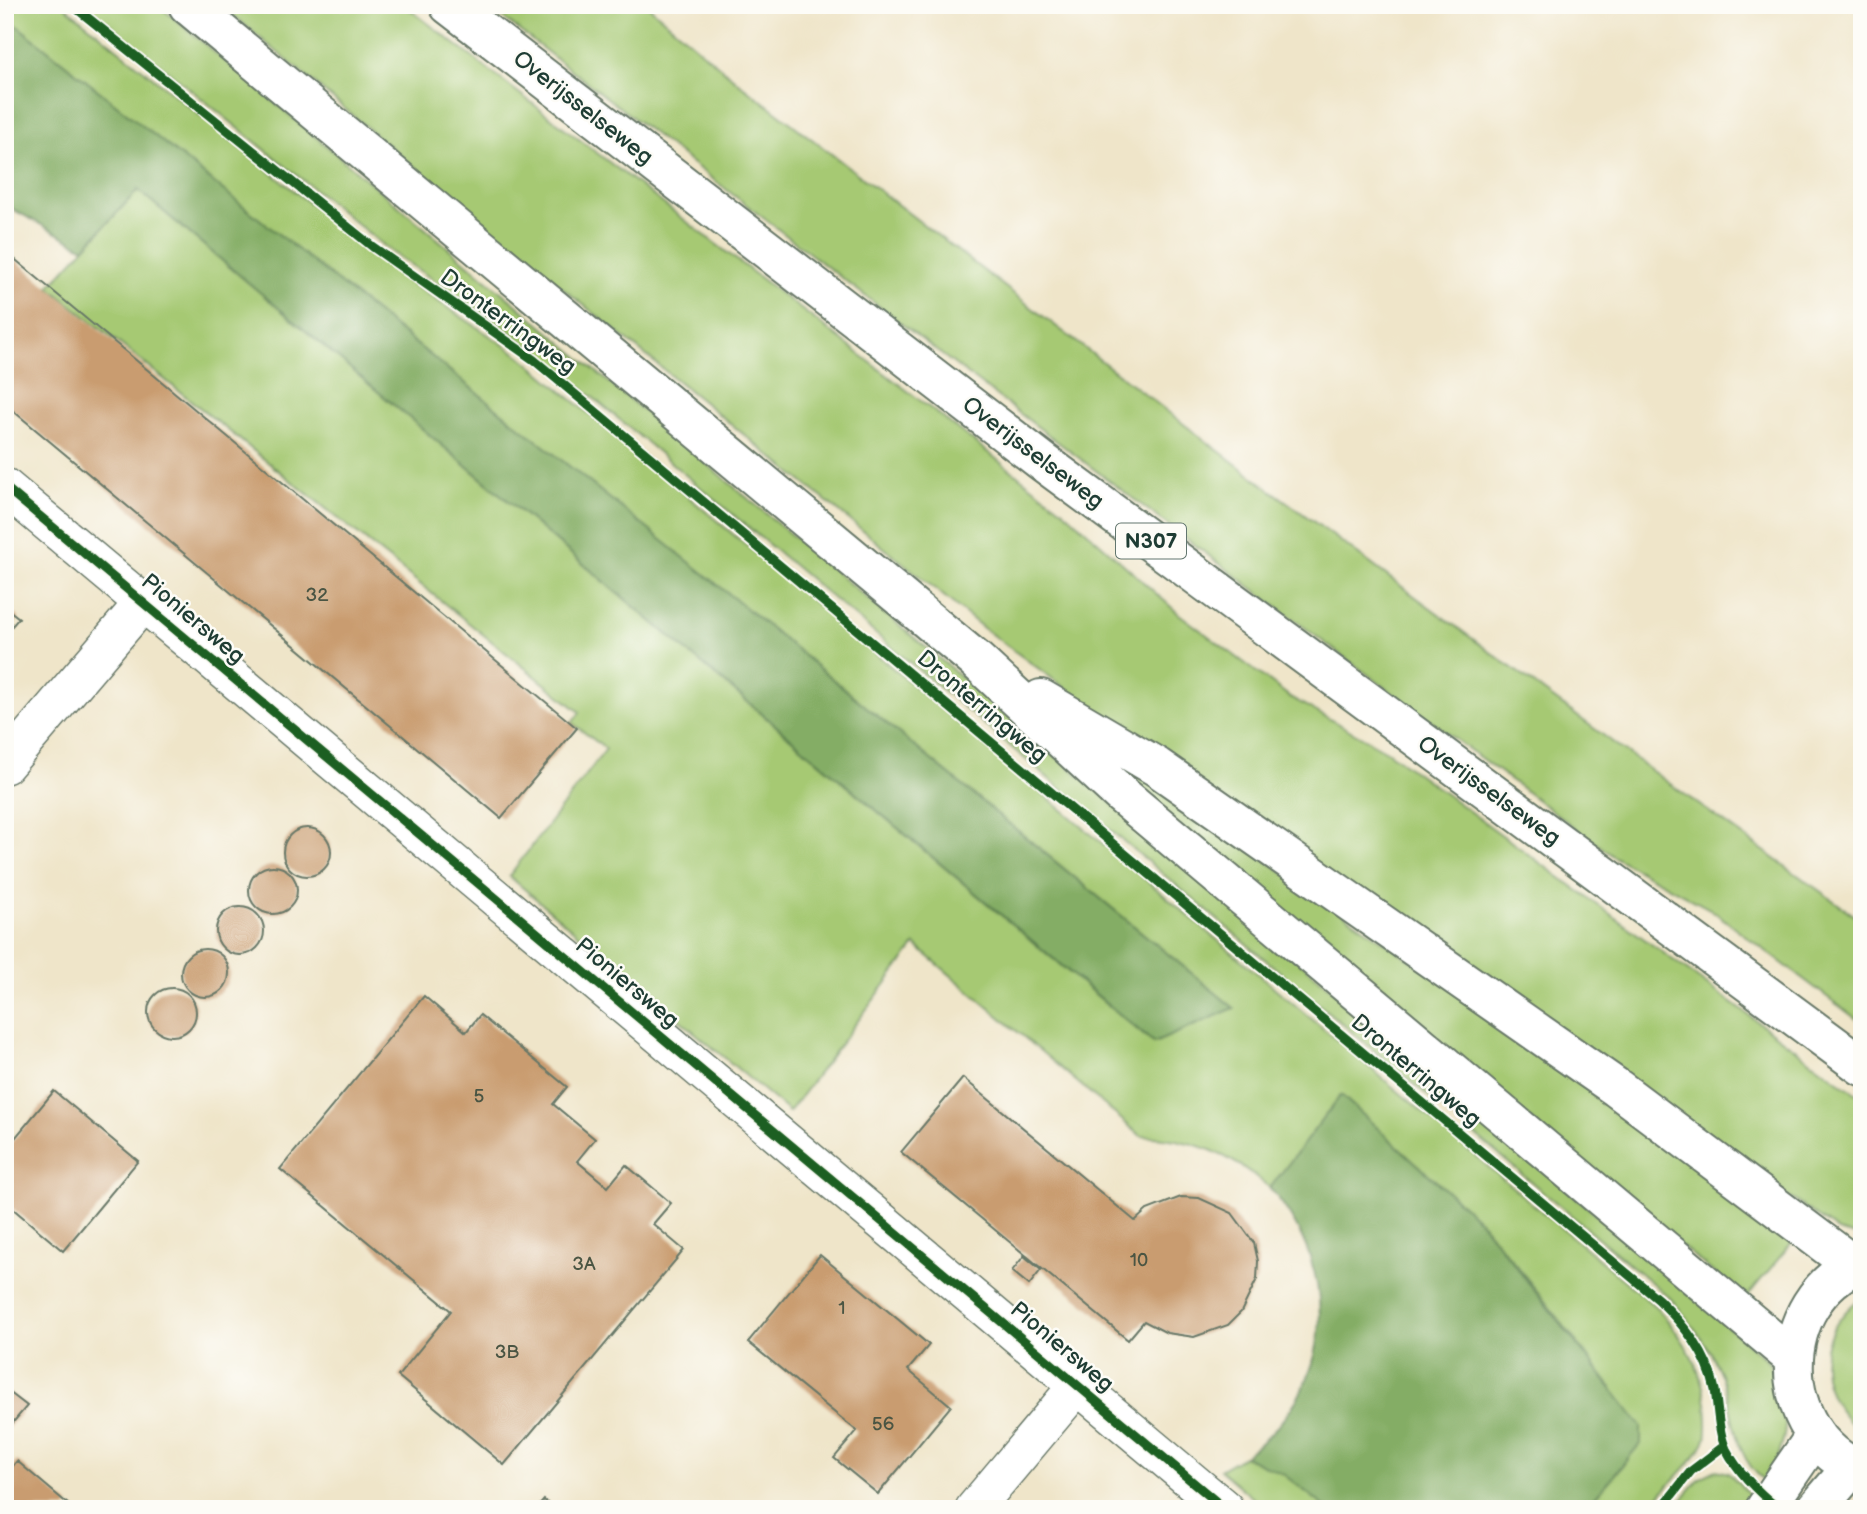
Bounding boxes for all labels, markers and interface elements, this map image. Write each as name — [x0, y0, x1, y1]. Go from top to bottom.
street label: Overijsselseweg — [507, 45, 659, 171]
street label: Dronterringweg — [435, 263, 581, 381]
street label: Overijsselseweg — [957, 391, 1109, 515]
road number: N307 — [1116, 524, 1186, 558]
street label: Pioniersweg — [135, 568, 251, 670]
house number: 32 — [306, 584, 329, 607]
street label: Dronterringweg — [911, 645, 1053, 769]
street label: Overijsselseweg — [1412, 730, 1566, 852]
street label: Pioniersweg — [569, 932, 685, 1034]
street label: Dronterringweg — [1345, 1009, 1487, 1133]
house number: 5 — [474, 1085, 485, 1108]
house number: 10 — [1130, 1249, 1148, 1272]
house number: 3A — [572, 1253, 596, 1276]
street label: Pioniersweg — [1004, 1296, 1120, 1398]
house number: 1 — [838, 1297, 846, 1320]
house number: 3B — [495, 1341, 519, 1364]
house number: 56 — [872, 1413, 894, 1436]

